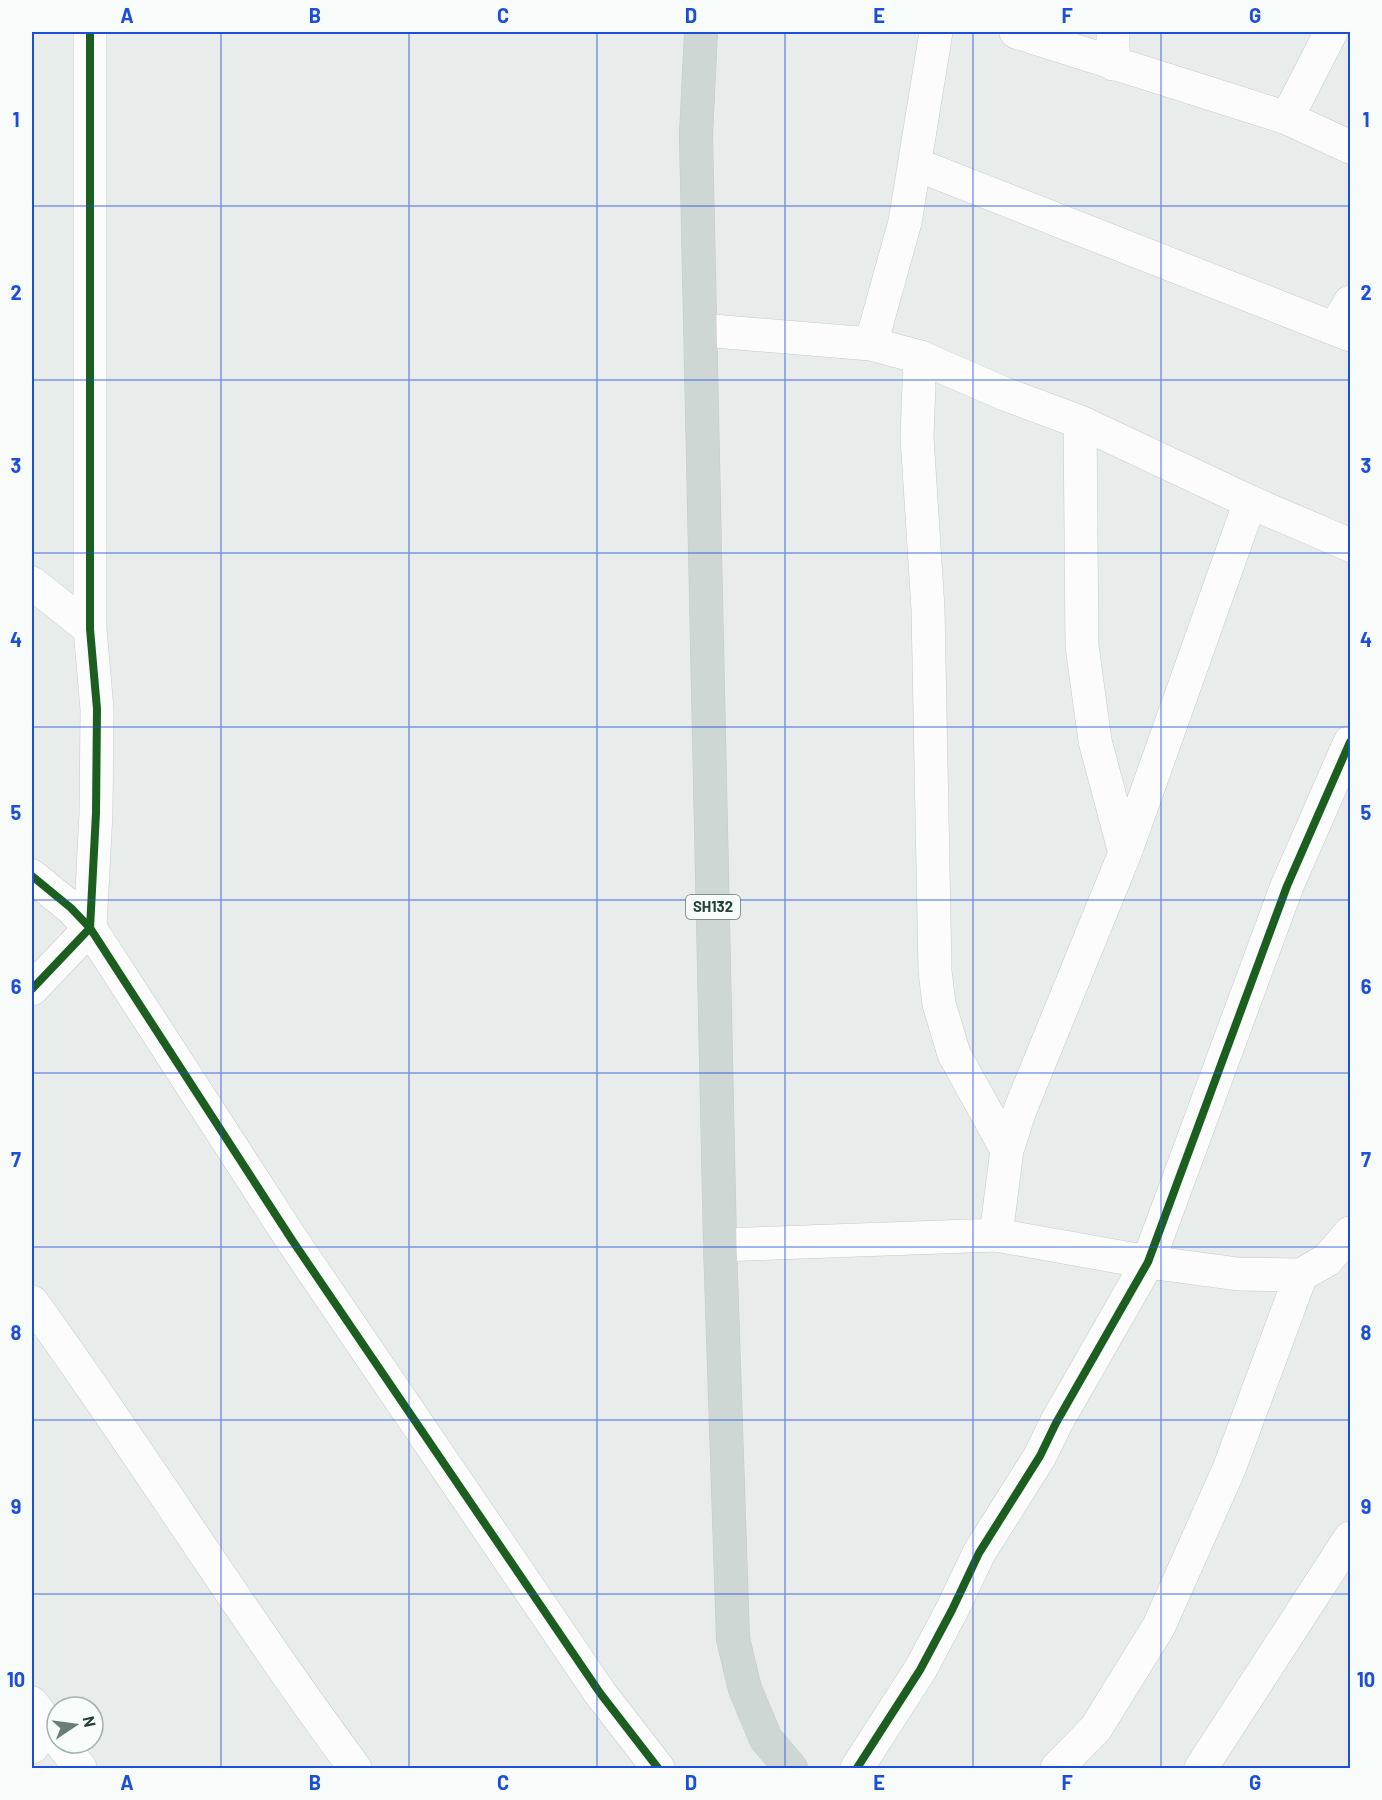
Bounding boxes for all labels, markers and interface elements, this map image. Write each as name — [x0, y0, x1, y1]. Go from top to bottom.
text: A — [120, 3, 134, 27]
text: B — [309, 3, 321, 27]
text: C — [497, 3, 509, 27]
text: D — [685, 3, 697, 27]
text: E — [873, 3, 885, 27]
text: F — [1061, 3, 1073, 27]
text: G — [1249, 3, 1261, 27]
text: 1 — [12, 107, 20, 131]
text: 1 — [1362, 107, 1370, 131]
text: 2 — [10, 280, 22, 304]
text: 2 — [1360, 280, 1372, 304]
text: 3 — [11, 453, 21, 477]
text: 3 — [1361, 453, 1371, 477]
text: 4 — [10, 627, 22, 651]
text: 4 — [1360, 627, 1372, 651]
text: 5 — [11, 800, 22, 824]
text: 5 — [1361, 800, 1372, 824]
road number: SH132 — [686, 895, 740, 919]
text: 6 — [11, 974, 22, 998]
text: 6 — [1361, 974, 1372, 998]
text: 7 — [11, 1147, 21, 1171]
text: 7 — [1361, 1147, 1371, 1171]
text: 8 — [11, 1320, 22, 1344]
text: 8 — [1361, 1320, 1372, 1344]
text: 9 — [11, 1494, 21, 1518]
text: 9 — [1361, 1494, 1371, 1518]
text: 10 — [7, 1667, 25, 1691]
text: 10 — [1357, 1667, 1375, 1691]
north arrow — [45, 1695, 105, 1755]
text: N — [80, 1714, 101, 1729]
text: A — [120, 1770, 134, 1794]
text: B — [309, 1770, 321, 1794]
text: C — [497, 1770, 509, 1794]
text: D — [685, 1770, 697, 1794]
text: E — [873, 1770, 885, 1794]
text: F — [1061, 1770, 1073, 1794]
text: G — [1249, 1770, 1261, 1794]

